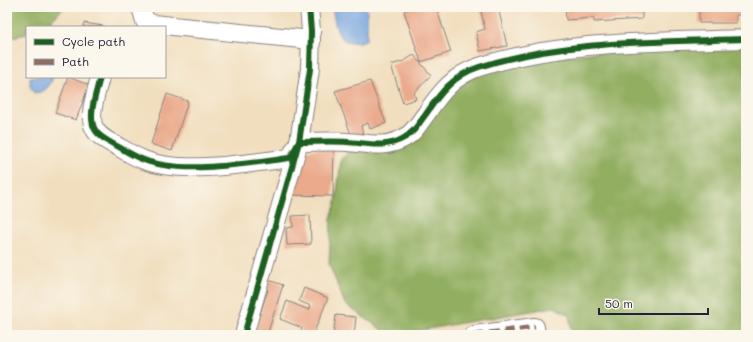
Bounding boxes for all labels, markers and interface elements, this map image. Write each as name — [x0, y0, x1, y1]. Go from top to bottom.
legend — [26, 26, 166, 78]
text: Cycle path — [62, 33, 125, 49]
text: Path — [62, 53, 89, 69]
scale bar — [599, 290, 708, 316]
text: 50 m — [605, 295, 633, 311]

